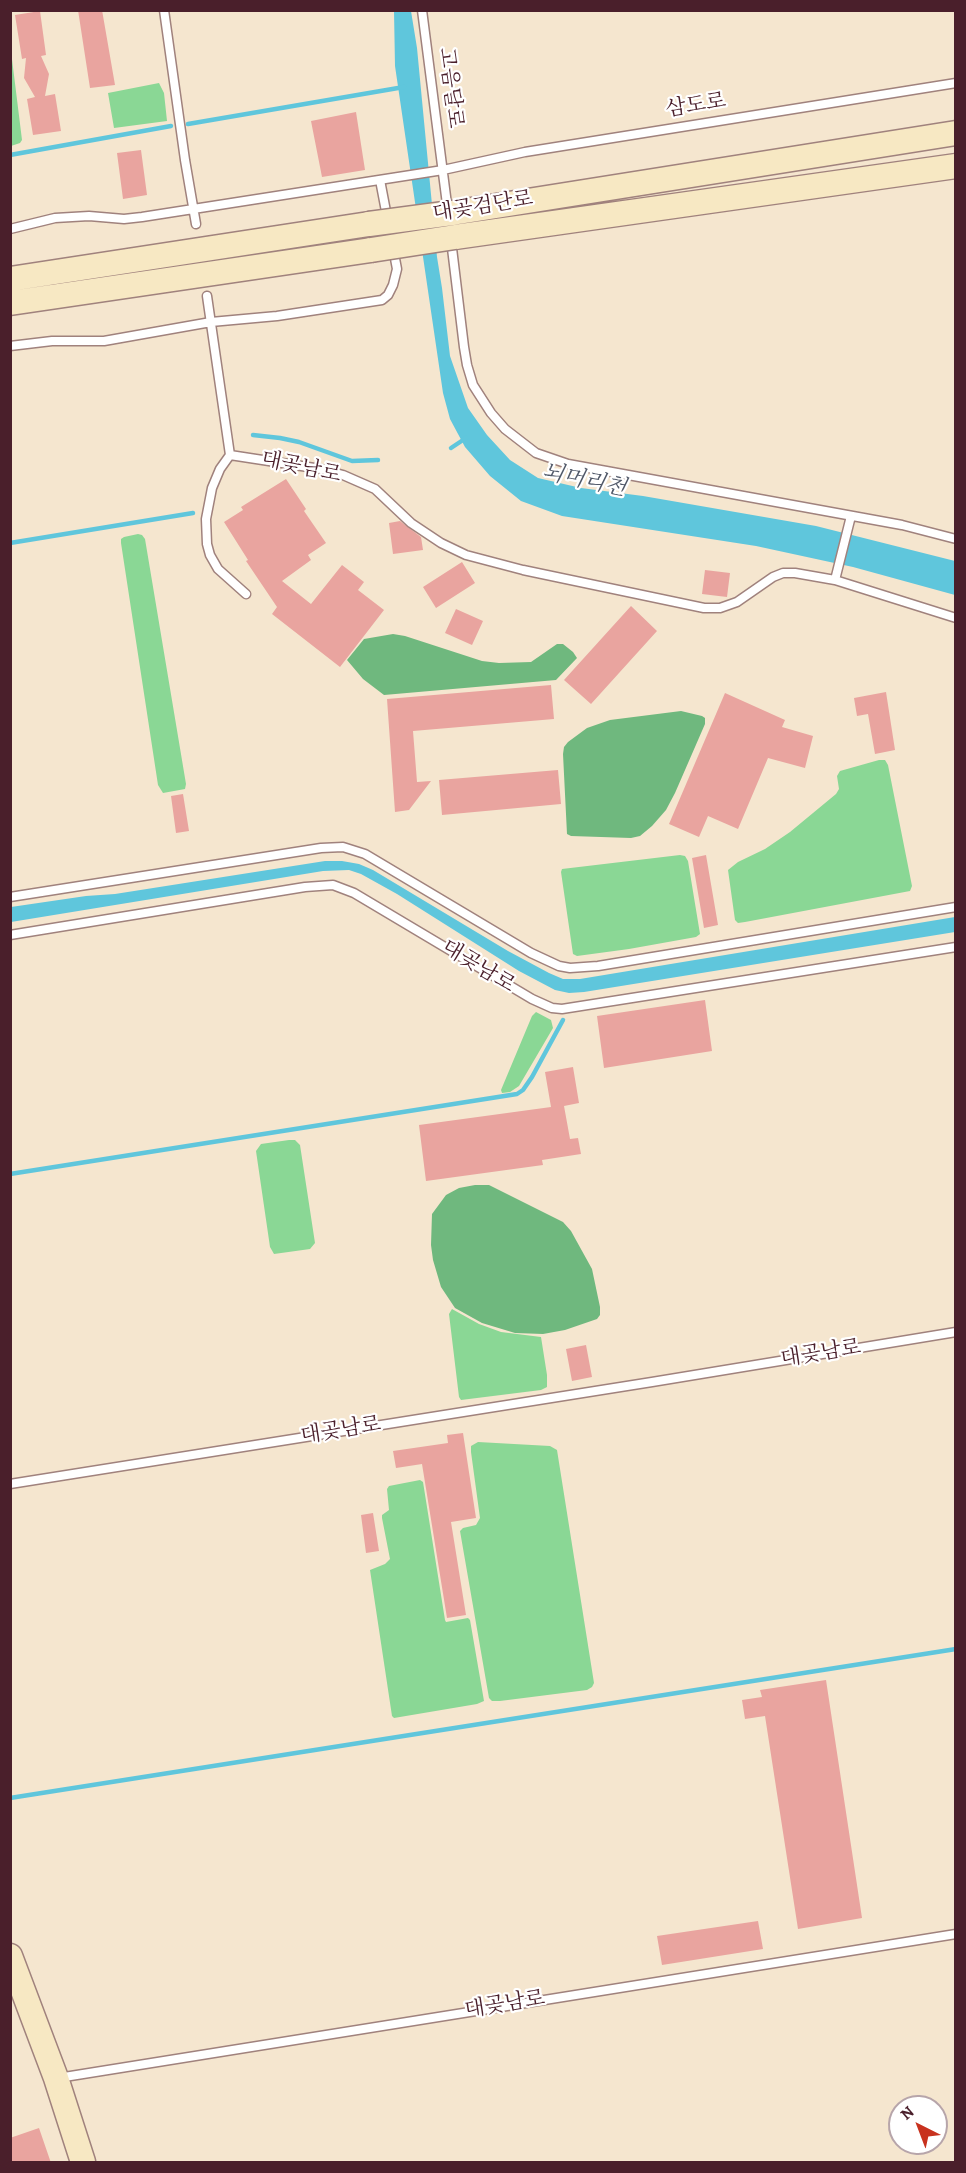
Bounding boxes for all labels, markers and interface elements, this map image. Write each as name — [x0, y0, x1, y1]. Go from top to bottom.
street label: 고음달로 — [433, 46, 467, 130]
street label: 삼도로 — [664, 89, 728, 123]
street label: 대곶검단로 — [431, 187, 535, 227]
street label: 대곶남로 — [259, 447, 343, 489]
water label: 뇌머리천 — [540, 459, 628, 503]
street label: 대곶남로 — [437, 935, 519, 999]
street label: 대곶남로 — [779, 1335, 863, 1373]
street label: 대곶남로 — [299, 1412, 383, 1450]
street label: 대곶남로 — [463, 1986, 547, 2024]
north arrow — [888, 2095, 948, 2155]
text: N — [896, 2101, 919, 2125]

